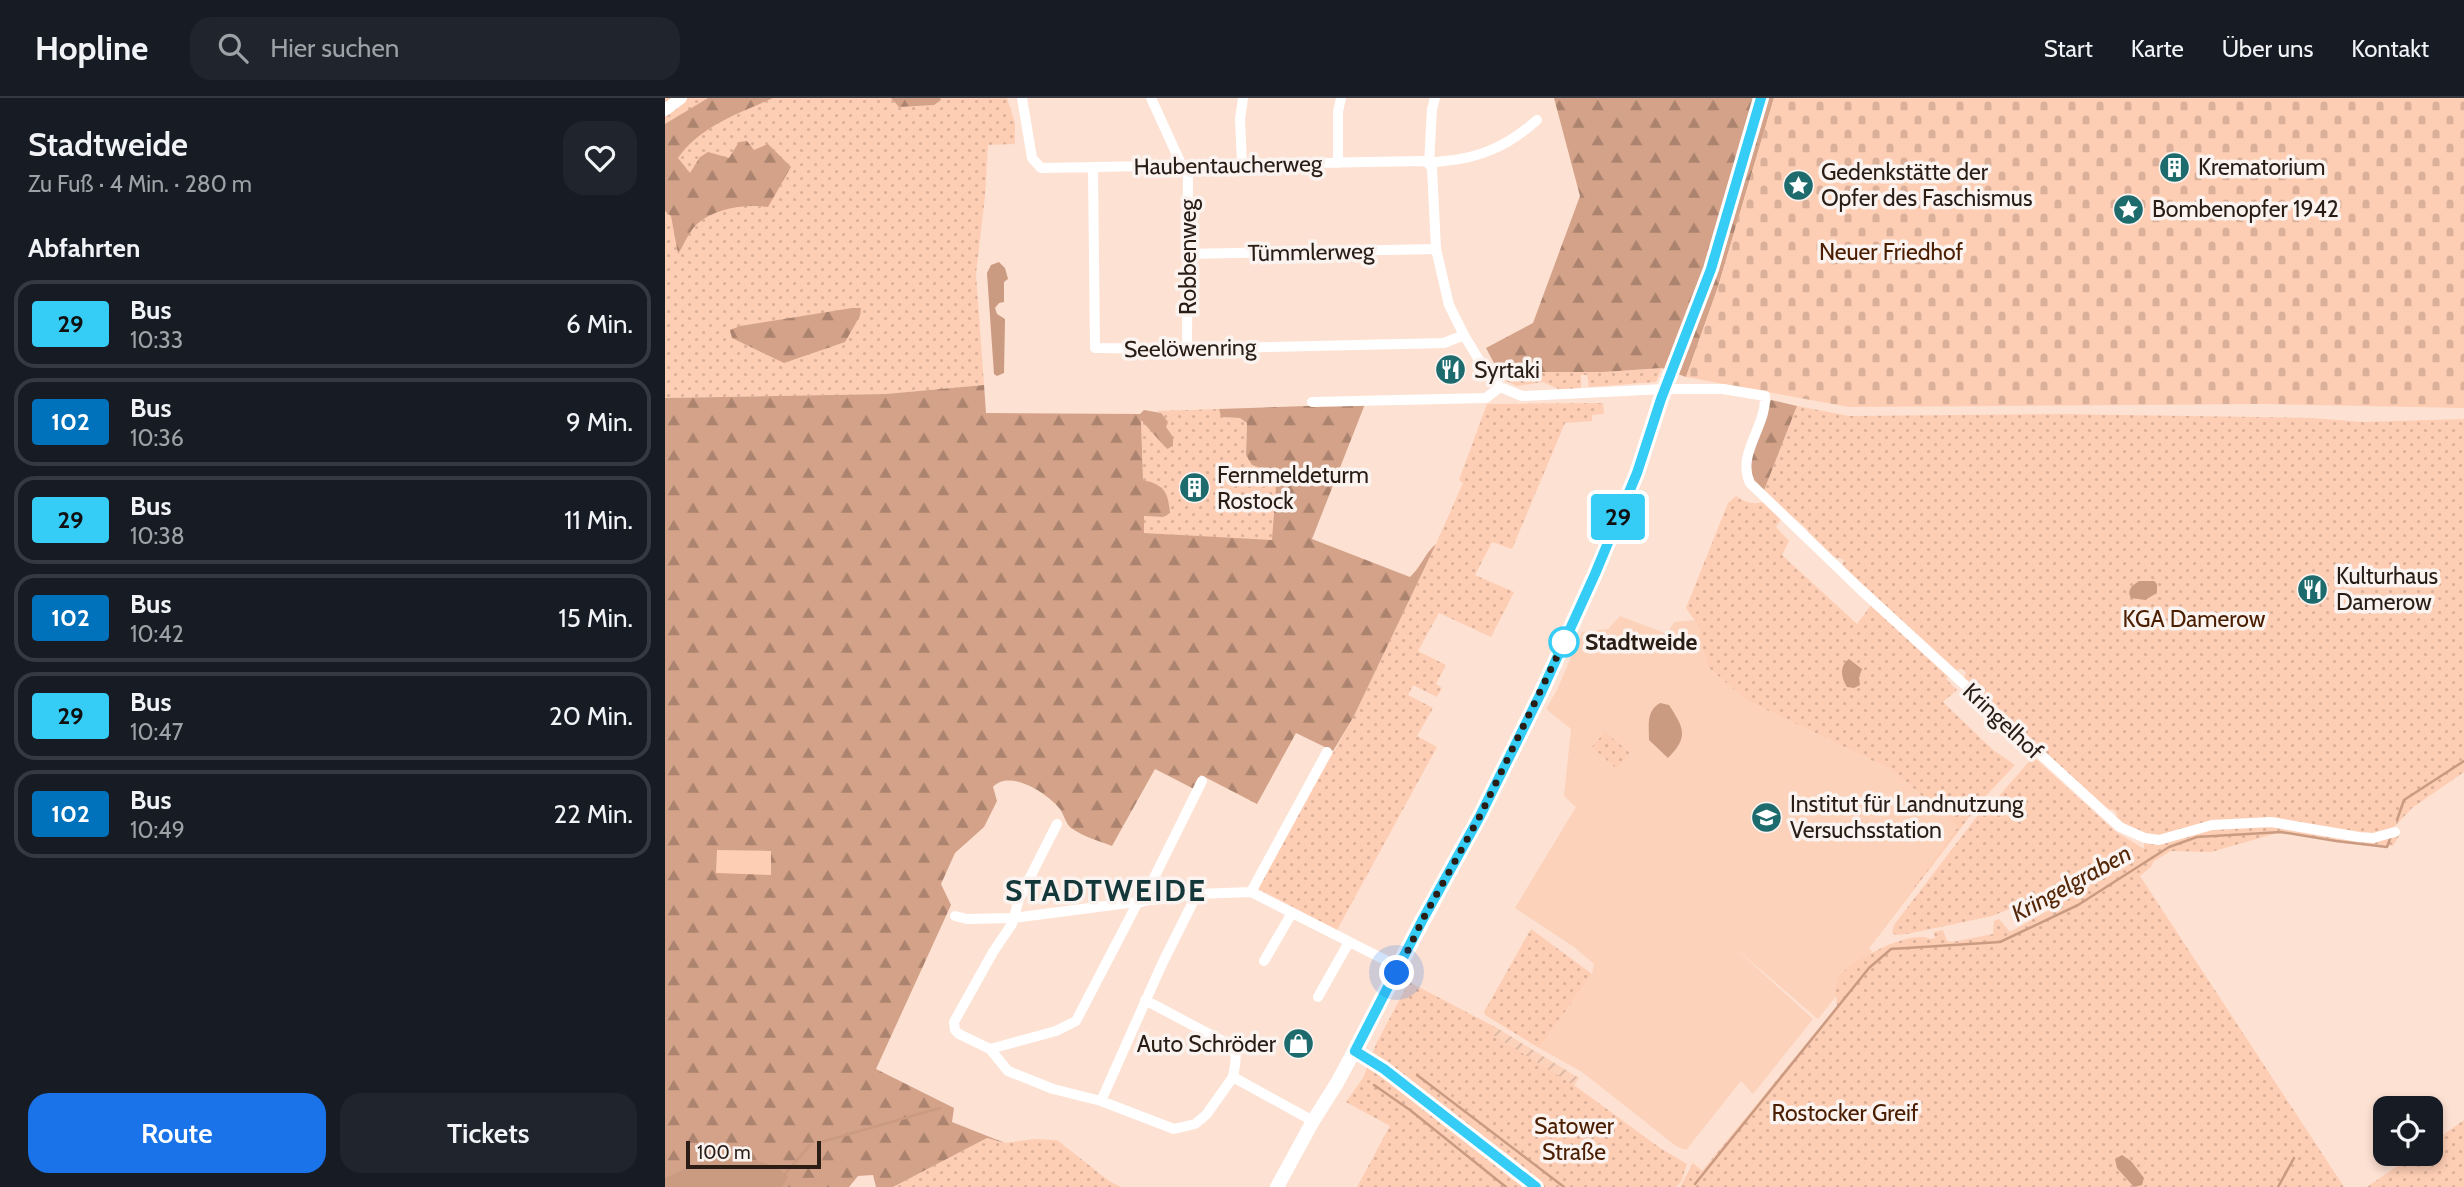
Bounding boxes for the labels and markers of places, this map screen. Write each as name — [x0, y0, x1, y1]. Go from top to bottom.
building icon: Krematorium — [2158, 150, 2192, 184]
place label: Krematorium — [2198, 153, 2325, 181]
place label: Gedenkstätte der Opfer des Faschismus — [1821, 158, 2032, 212]
place icon: Gedenkstätte der Opfer des Faschismus — [1781, 168, 1815, 202]
place icon: Bombenopfer 1942 — [2112, 192, 2146, 226]
place label: Bombenopfer 1942 — [2152, 195, 2339, 223]
restaurant icon: Syrtaki — [1434, 353, 1468, 387]
place label: Syrtaki — [1474, 356, 1540, 384]
place label: Fernmeldeturm Rostock — [1217, 461, 1369, 515]
building icon: Fernmeldeturm Rostock — [1177, 471, 1211, 505]
place label: Kulturhaus Damerow — [2336, 562, 2438, 616]
restaurant icon: Kulturhaus Damerow — [2296, 572, 2330, 606]
marker: Stadtweide — [1549, 627, 1579, 657]
place label: Stadtweide — [1585, 628, 1698, 656]
place label: Institut für Landnutzung Versuchsstation — [1790, 790, 2024, 844]
school or university icon: Institut für Landnutzung Versuchsstation — [1750, 800, 1784, 834]
shop icon: Auto Schröder — [1282, 1027, 1316, 1061]
place label: Auto Schröder — [1137, 1030, 1277, 1058]

